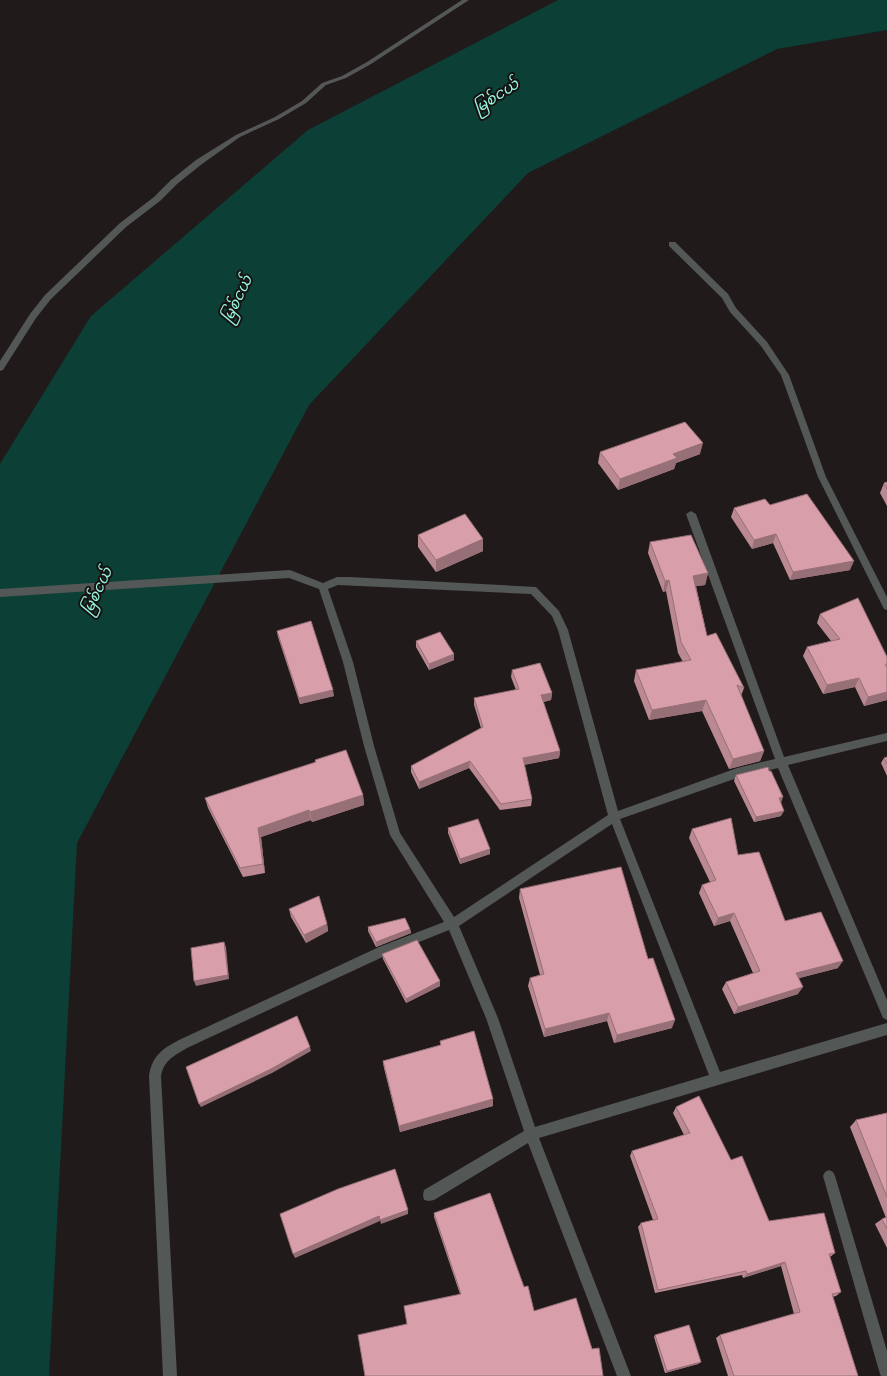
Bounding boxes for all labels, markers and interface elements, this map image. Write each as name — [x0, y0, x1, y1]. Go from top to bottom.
water label: မြစ်ငယ် — [469, 72, 525, 120]
water label: မြစ်ငယ် — [216, 270, 260, 327]
water label: မြစ်ငယ် — [76, 562, 120, 619]

